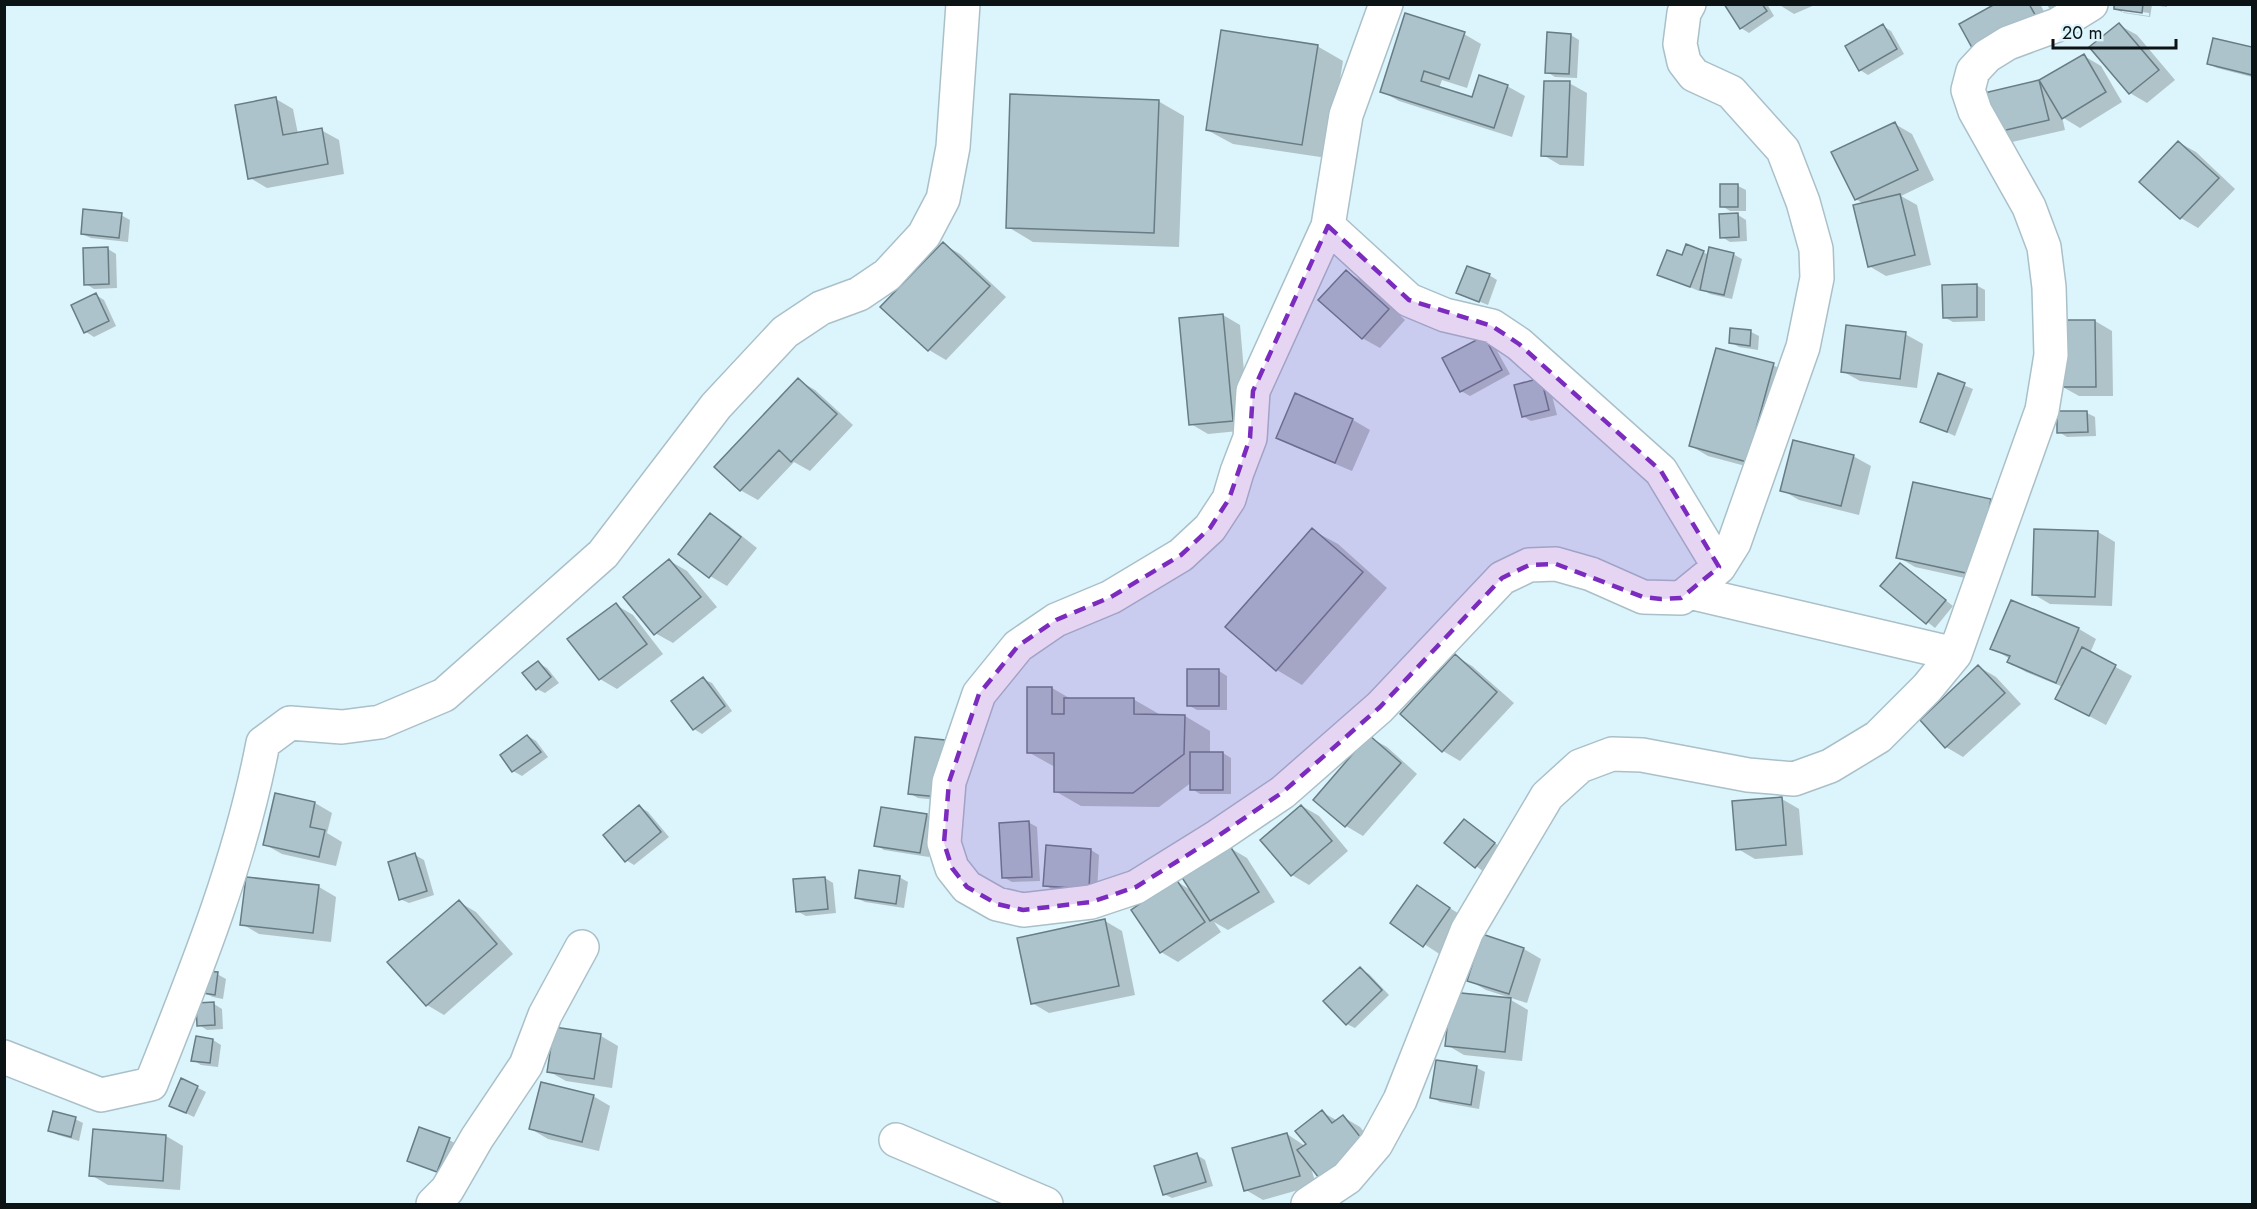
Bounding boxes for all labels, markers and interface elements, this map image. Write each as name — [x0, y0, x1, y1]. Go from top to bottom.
scale bar — [2053, 12, 2176, 50]
text: 20 m — [2062, 20, 2102, 46]

